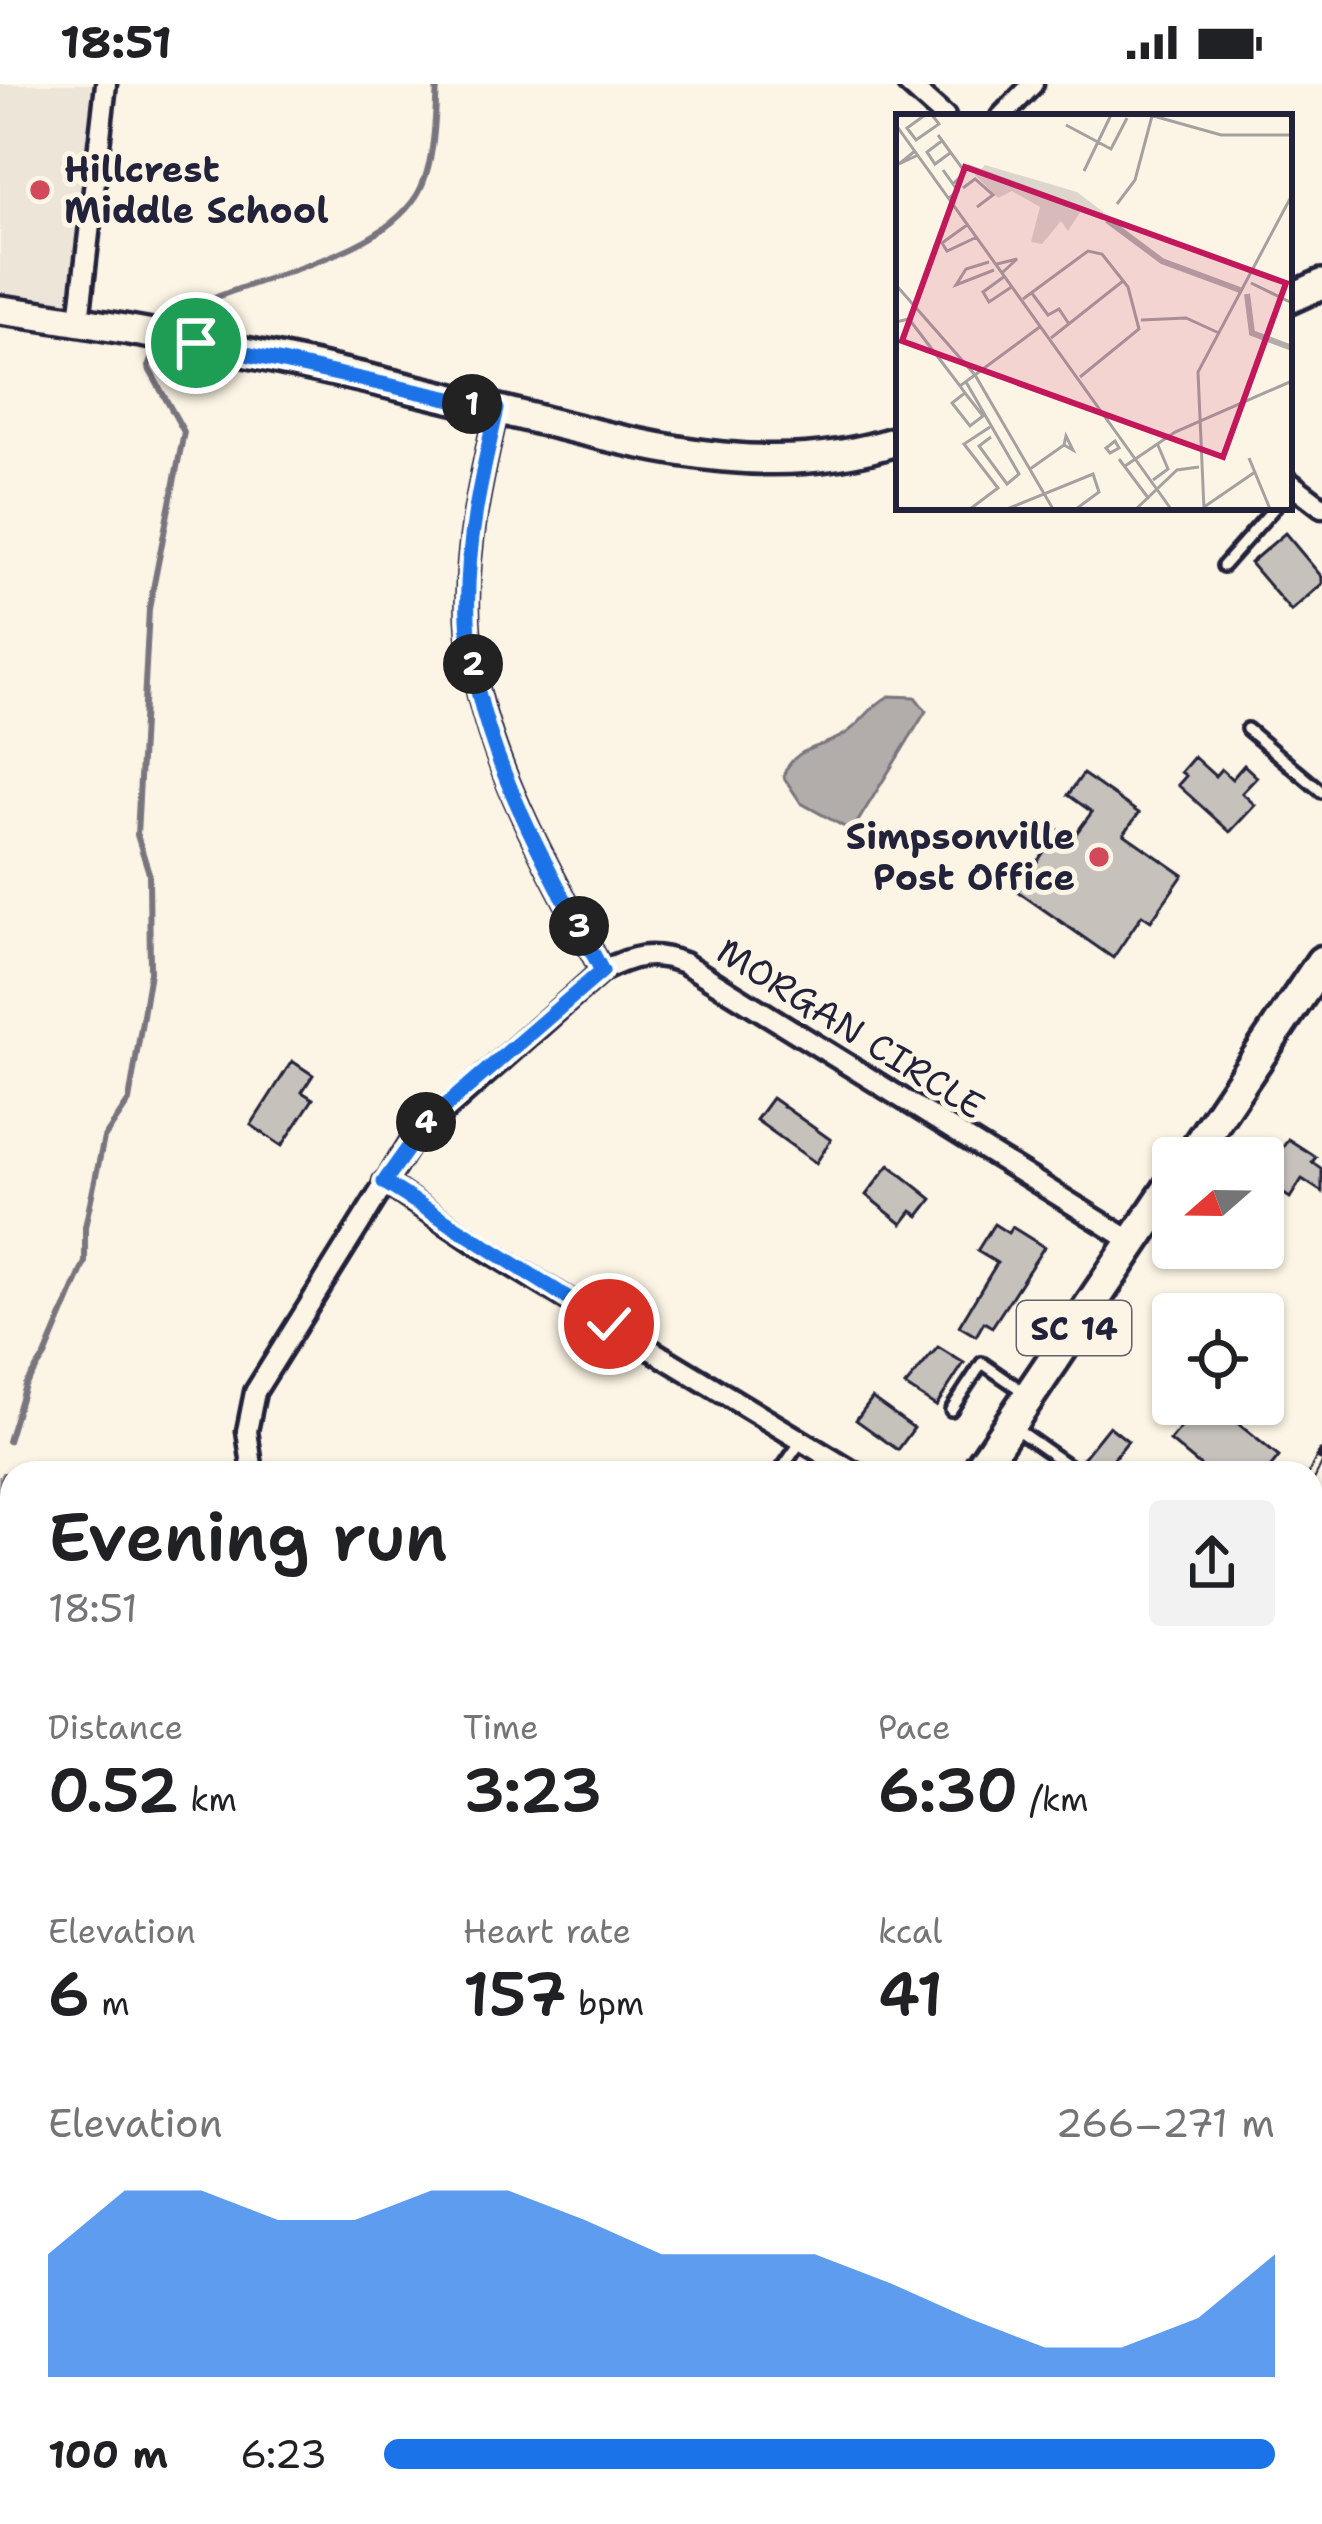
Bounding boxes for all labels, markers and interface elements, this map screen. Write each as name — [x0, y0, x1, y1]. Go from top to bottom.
text: 18:51 — [60, 12, 172, 72]
inset map — [896, 114, 1292, 510]
place label: Hillcrest Middle School — [64, 145, 329, 235]
marker: Hillcrest Middle School — [27, 177, 53, 203]
pin — [145, 292, 247, 394]
icon: arrive — [163, 310, 229, 376]
pin: 1 — [442, 374, 502, 434]
text: 1 — [464, 381, 480, 426]
pin: 2 — [443, 634, 503, 694]
text: 2 — [461, 641, 485, 686]
place label: Simpsonville Post Office — [846, 812, 1075, 902]
marker: Simpsonville Post Office — [1086, 844, 1112, 870]
pin: 3 — [549, 896, 609, 956]
text: 3 — [567, 903, 591, 948]
street label: MORGAN CIRCLE — [708, 926, 994, 1130]
pin: 4 — [396, 1092, 456, 1152]
text: 4 — [414, 1099, 438, 1144]
north arrow — [1152, 1137, 1284, 1269]
map controls — [1152, 1137, 1284, 1425]
pin — [558, 1273, 660, 1375]
icon: check — [576, 1291, 642, 1357]
button: locate — [1152, 1293, 1284, 1425]
road number: SC 14 — [1017, 1301, 1131, 1355]
text: Evening run — [48, 1493, 448, 1581]
button: share — [1149, 1500, 1275, 1626]
text: 18:51 — [48, 1582, 138, 1634]
text: Distance — [48, 1705, 183, 1750]
text: Time — [463, 1705, 539, 1750]
text: Pace — [878, 1705, 951, 1750]
text: 0.52 — [48, 1750, 179, 1830]
text: 3:23 — [463, 1750, 602, 1830]
text: 6:30 — [878, 1750, 1018, 1830]
text: km — [179, 1777, 237, 1822]
text: /km — [1018, 1777, 1089, 1822]
text: Elevation — [48, 1909, 196, 1954]
text: Heart rate — [463, 1909, 631, 1954]
text: kcal — [878, 1909, 942, 1954]
text: 6 — [48, 1954, 90, 2034]
text: 157 — [463, 1954, 567, 2034]
text: 41 — [878, 1954, 943, 2034]
text: m — [90, 1981, 130, 2026]
text: bpm — [567, 1981, 644, 2026]
text: Elevation — [48, 2097, 223, 2149]
text: 266–271 m — [1055, 2097, 1275, 2149]
text: 100 m — [48, 2428, 168, 2480]
text: 6:23 — [240, 2428, 327, 2480]

